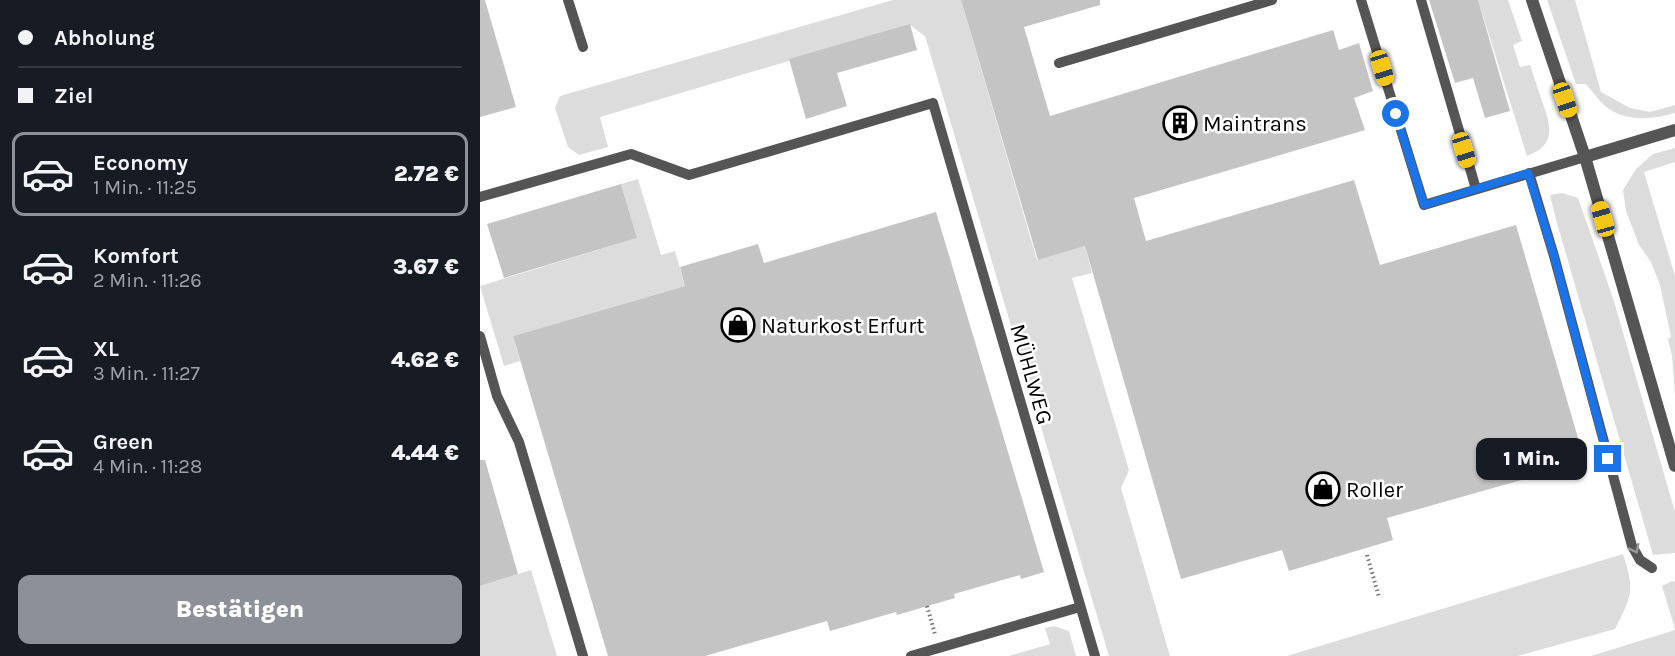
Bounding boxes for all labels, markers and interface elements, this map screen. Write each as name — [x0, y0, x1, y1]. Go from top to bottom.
text: Abholung — [54, 25, 154, 51]
car — [1368, 48, 1396, 88]
car — [1551, 80, 1579, 120]
text: Ziel — [54, 83, 93, 109]
route start — [1382, 100, 1409, 127]
building icon: Maintrans — [1162, 105, 1198, 141]
place label: Maintrans — [1203, 111, 1307, 137]
car — [1450, 130, 1478, 170]
icon: car — [21, 147, 75, 201]
text: Economy — [93, 150, 188, 176]
text: 2.72 € — [394, 161, 459, 187]
text: 1 Min. · 11:25 — [93, 176, 197, 199]
car — [1589, 199, 1617, 239]
icon: car — [21, 240, 75, 294]
text: Komfort — [93, 243, 179, 269]
text: 3.67 € — [393, 254, 459, 280]
text: 2 Min. · 11:26 — [93, 269, 202, 292]
shop icon: Naturkost Erfurt — [720, 307, 756, 343]
place label: Naturkost Erfurt — [761, 313, 925, 339]
street label: MÜHLWEG — [1004, 321, 1058, 428]
icon: car — [21, 333, 75, 387]
text: XL — [93, 336, 119, 362]
text: 4.62 € — [391, 347, 459, 373]
text: 3 Min. · 11:27 — [93, 362, 200, 385]
icon: car — [21, 426, 75, 480]
text: Green — [93, 429, 154, 455]
callout: 1 Min. — [1476, 438, 1587, 480]
text: 4.44 € — [391, 440, 459, 466]
route end — [1594, 445, 1621, 472]
text: 1 Min. — [1503, 447, 1560, 470]
text: 4 Min. · 11:28 — [93, 455, 202, 478]
shop icon: Roller — [1305, 471, 1341, 507]
place label: Roller — [1346, 477, 1403, 503]
one-way arrow — [1627, 543, 1639, 554]
button: Bestätigen — [18, 575, 462, 644]

